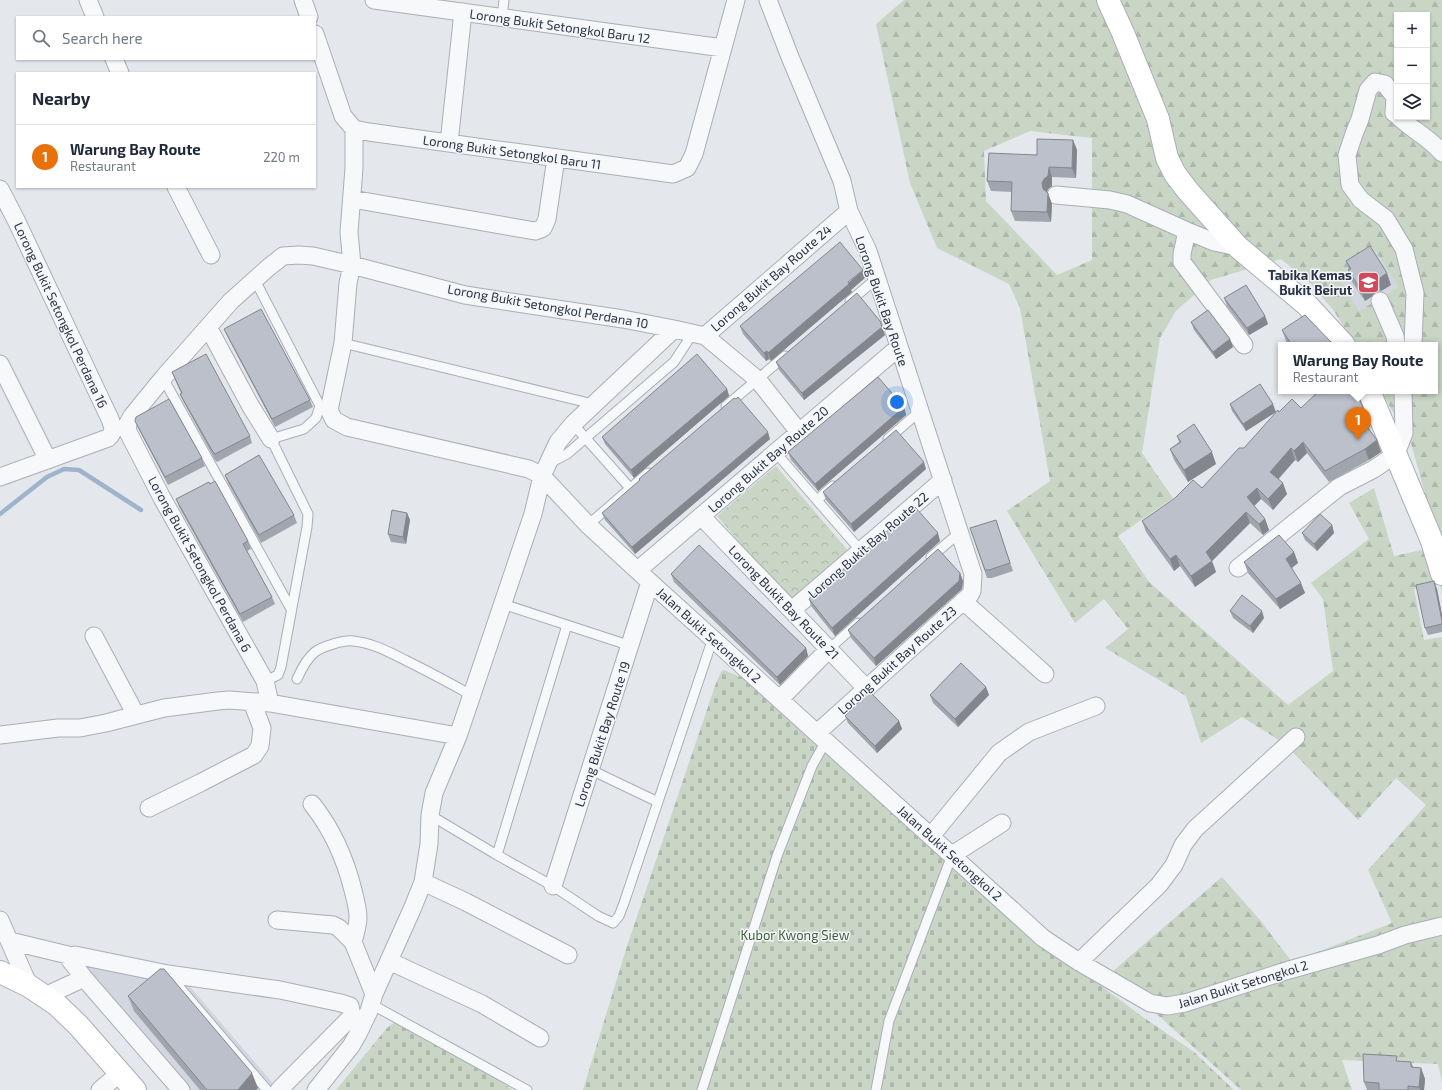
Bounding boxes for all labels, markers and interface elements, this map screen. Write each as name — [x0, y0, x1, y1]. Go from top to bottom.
street label: Lorong Bukit Setongkol Baru 12 — [469, 5, 651, 47]
map controls — [1394, 12, 1430, 120]
button: + — [1394, 12, 1430, 48]
search box — [16, 16, 316, 60]
icon: search — [30, 27, 52, 49]
text: Search here — [62, 29, 143, 47]
button: − — [1394, 48, 1430, 84]
button: layers — [1394, 84, 1430, 120]
text: Nearby — [32, 88, 90, 108]
street label: Lorong Bukit Setongkol Baru 11 — [422, 132, 602, 172]
text: Warung Bay Route — [70, 140, 201, 158]
text: 1 — [42, 149, 48, 165]
text: 220 m — [263, 149, 300, 165]
text: Restaurant — [70, 158, 136, 174]
street label: Lorong Bukit Setongkol Perdana 16 — [11, 219, 111, 411]
street label: Lorong Bukit Bay Route 24 — [707, 221, 835, 335]
street label: Lorong Bukit Bay Route — [852, 234, 912, 368]
place label: Tabika Kemas Bukit Beirut — [1268, 267, 1353, 298]
school or university icon: Tabika Kemas Bukit Beirut — [1355, 269, 1381, 295]
street label: Lorong Bukit Setongkol Perdana 10 — [446, 280, 650, 332]
popup — [1278, 342, 1438, 394]
text: Warung Bay Route — [1293, 351, 1423, 369]
text: Restaurant — [1293, 369, 1359, 385]
your location — [887, 392, 907, 412]
street label: Lorong Bukit Bay Route 20 — [704, 402, 832, 516]
pin: 1 — [1345, 407, 1371, 440]
street label: Lorong Bukit Setongkol Perdana 6 — [145, 473, 255, 655]
street label: Lorong Bukit Bay Route 22 — [805, 488, 931, 602]
street label: Lorong Bukit Bay Route 21 — [725, 542, 843, 662]
street label: Jalan Bukit Setongkol 2 — [653, 584, 765, 686]
street label: Lorong Bukit Bay Route 23 — [834, 602, 960, 718]
street label: Lorong Bukit Bay Route 19 — [571, 659, 633, 809]
street label: Jalan Bukit Setongkol 2 — [894, 802, 1006, 904]
park label: Kubor Kwong Siew — [740, 927, 850, 943]
street label: Jalan Bukit Setongkol 2 — [1176, 957, 1310, 1011]

